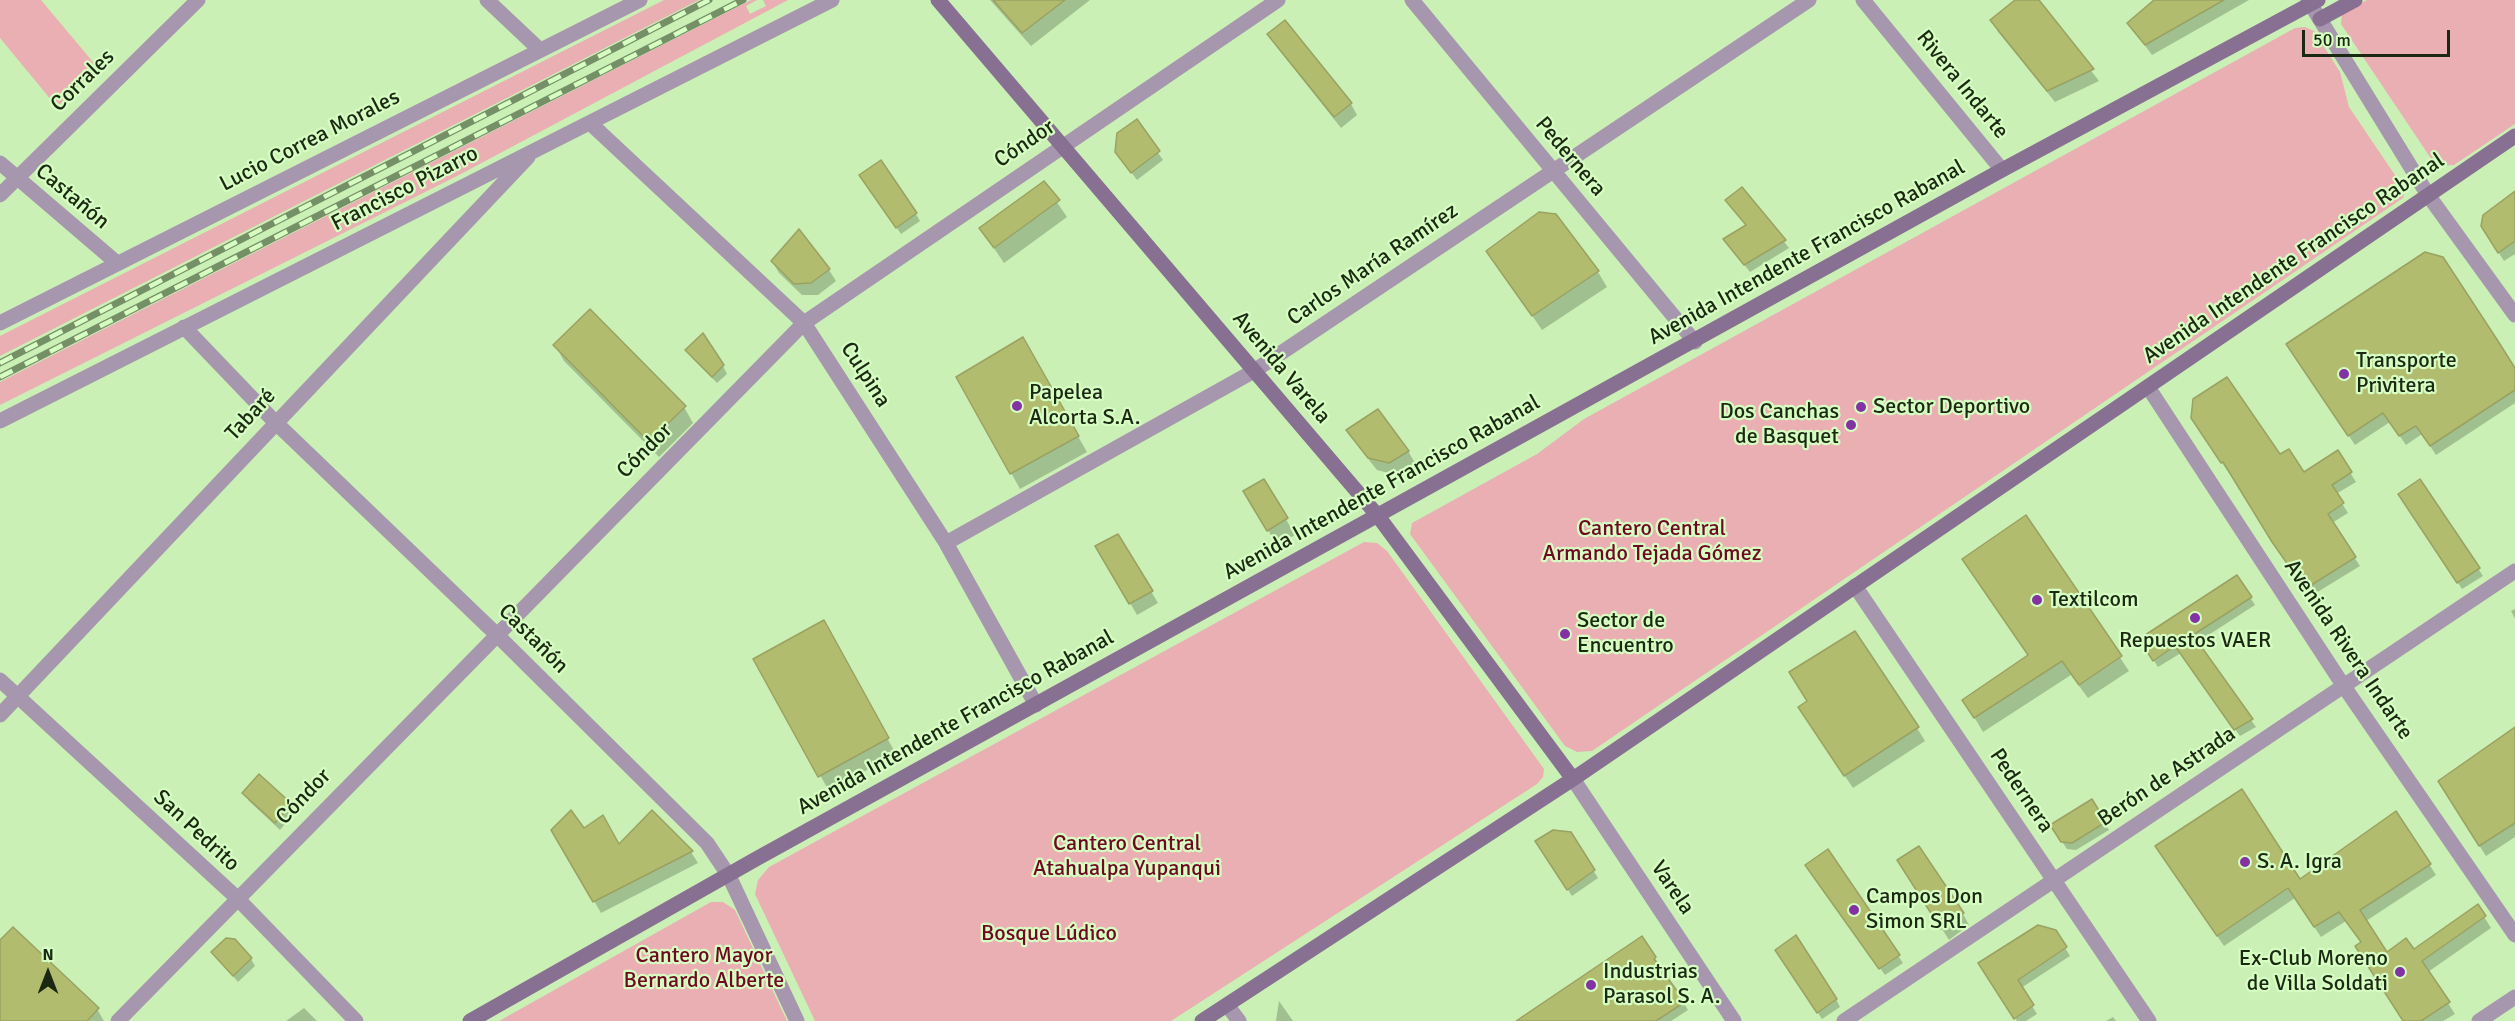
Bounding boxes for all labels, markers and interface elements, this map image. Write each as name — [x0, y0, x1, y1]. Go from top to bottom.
scale bar — [2305, 18, 2454, 56]
street label: Rivera Indarte — [1910, 25, 2014, 145]
text: 50 m — [2313, 29, 2351, 51]
street label: Corrales — [46, 44, 120, 118]
street label: Lucio Correa Morales — [216, 84, 404, 198]
street label: Pedernera — [1529, 112, 1611, 202]
street label: Cóndor — [990, 114, 1060, 174]
street label: Francisco Pizarro — [327, 141, 483, 237]
street label: Avenida Intendente Francisco Rabanal — [2138, 148, 2450, 370]
street label: Avenida Intendente Francisco Rabanal — [1644, 155, 1970, 351]
street label: Castañón — [30, 159, 114, 235]
street label: Carlos María Ramírez — [1283, 198, 1463, 332]
street label: Avenida Varela — [1226, 306, 1336, 430]
street label: Culpina — [834, 337, 896, 413]
place label: Transporte Privitera — [2356, 348, 2457, 400]
marker: Transporte Privitera — [2337, 367, 2351, 381]
place label: Papelea Alcorta S.A. — [1029, 380, 1140, 432]
street label: Tabaré — [220, 383, 282, 447]
street label: Avenida Intendente Francisco Rabanal — [1219, 390, 1545, 586]
place label: Sector Deportivo — [1873, 394, 2030, 420]
marker: Papelea Alcorta S.A. — [1010, 399, 1024, 413]
place label: Dos Canchas de Basquet — [1719, 399, 1839, 451]
marker: Sector Deportivo — [1854, 400, 1868, 414]
street label: Cóndor — [612, 418, 678, 484]
marker: Dos Canchas de Basquet — [1844, 418, 1858, 432]
park label: Cantero Central Armando Tejada Gómez — [1543, 516, 1761, 568]
street label: Avenida Rivera Indarte — [2278, 555, 2418, 745]
place label: Textilcom — [2049, 587, 2138, 613]
marker: Textilcom — [2030, 593, 2044, 607]
street label: Castañón — [492, 598, 574, 680]
place label: Sector de Encuentro — [1577, 608, 1674, 660]
marker: Repuestos VAER — [2188, 611, 2202, 625]
street label: Avenida Intendente Francisco Rabanal — [793, 625, 1119, 821]
marker: Sector de Encuentro — [1558, 627, 1572, 641]
place label: Repuestos VAER — [2119, 628, 2271, 654]
street label: Berón de Astrada — [2093, 721, 2241, 833]
street label: Pedernera — [1983, 744, 2059, 838]
street label: Cóndor — [271, 763, 337, 831]
street label: San Pedrito — [147, 785, 245, 877]
park label: Cantero Central Atahualpa Yupanqui — [1033, 831, 1221, 882]
place label: S. A. Igra — [2257, 849, 2342, 875]
marker: S. A. Igra — [2238, 855, 2252, 869]
street label: Varela — [1644, 856, 1700, 920]
place label: Campos Don Simon SRL — [1866, 884, 1983, 936]
marker: Campos Don Simon SRL — [1847, 903, 1861, 917]
park label: Bosque Lúdico — [981, 921, 1117, 947]
north arrow — [18, 943, 78, 1003]
park label: Cantero Mayor Bernardo Alberte — [624, 943, 784, 994]
text: N — [42, 945, 54, 965]
place label: Ex-Club Moreno de Villa Soldati — [2239, 946, 2388, 998]
place label: Industrias Parasol S. A. — [1603, 959, 1721, 1010]
marker: Ex-Club Moreno de Villa Soldati — [2393, 965, 2407, 979]
marker: Industrias Parasol S. A. — [1584, 978, 1598, 992]

